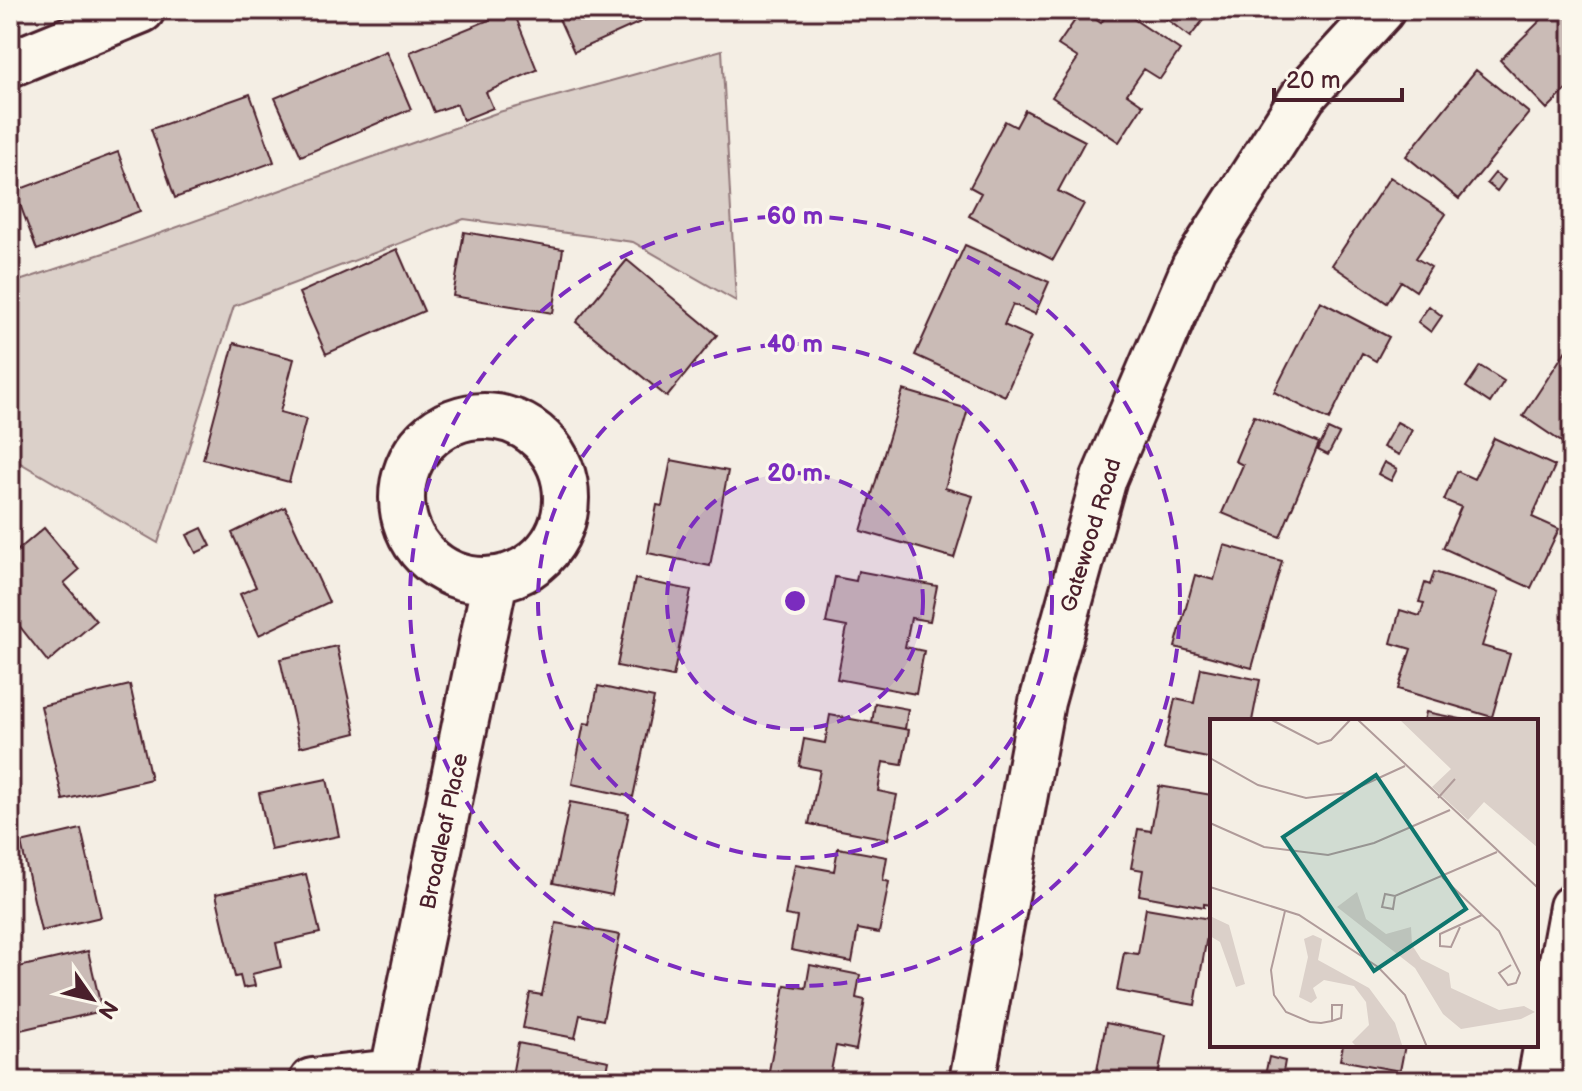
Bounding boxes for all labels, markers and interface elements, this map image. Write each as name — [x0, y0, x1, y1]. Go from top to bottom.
scale bar — [1274, 52, 1402, 102]
text: 20 m — [1286, 66, 1341, 95]
text: 60 m — [767, 202, 823, 231]
text: 40 m — [767, 330, 823, 359]
street label: Gatewood Road — [1055, 455, 1128, 616]
text: 20 m — [767, 459, 823, 488]
centre of rings — [781, 587, 809, 615]
inset map — [1210, 719, 1538, 1047]
street label: Broadleaf Place — [415, 751, 474, 912]
north arrow — [52, 959, 132, 1039]
text: N — [92, 995, 123, 1024]

